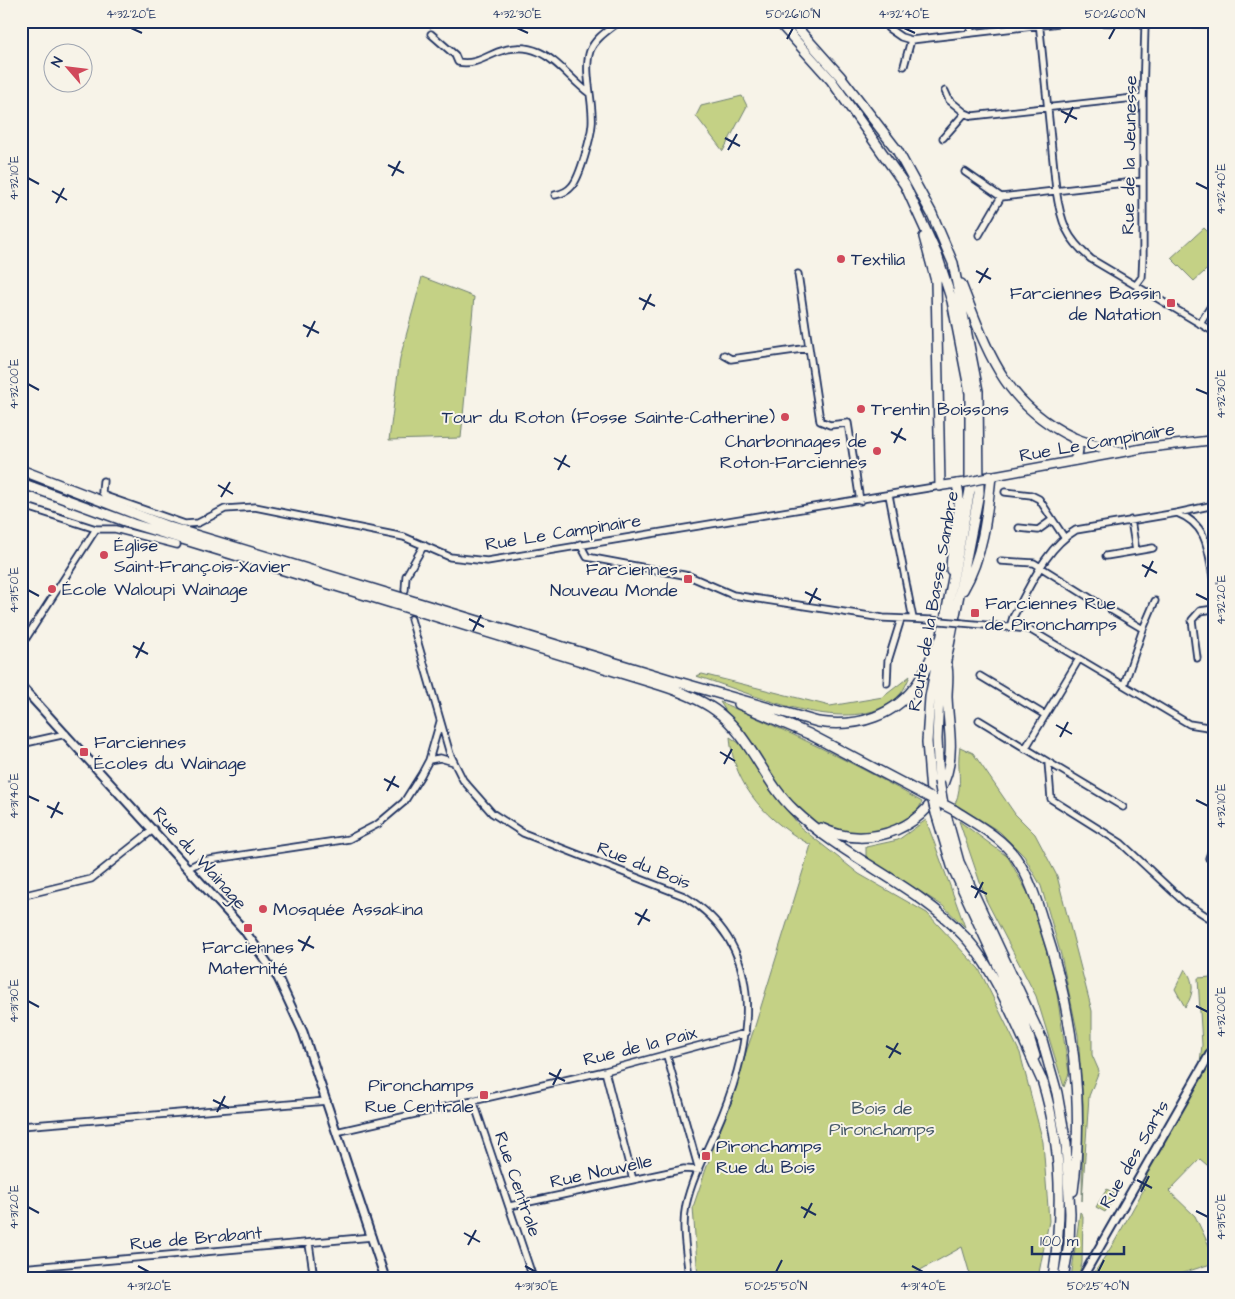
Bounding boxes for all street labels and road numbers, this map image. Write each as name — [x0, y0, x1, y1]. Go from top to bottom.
street label: Rue de la Jeunesse — [1116, 75, 1143, 235]
street label: Rue Le Campinaire — [1017, 416, 1177, 468]
street label: Route de la Basse Sambre — [902, 489, 965, 713]
street label: Rue Le Campinaire — [483, 508, 643, 557]
street label: Rue du Wainage — [146, 801, 253, 916]
street label: Rue du Bois — [593, 835, 694, 896]
street label: Rue de la Paix — [581, 1020, 700, 1073]
street label: Rue des Sarts — [1093, 1096, 1176, 1213]
street label: Rue Centrale — [488, 1128, 547, 1240]
street label: Rue Nouvelle — [548, 1148, 655, 1195]
street label: Rue de Brabant — [129, 1220, 264, 1257]

